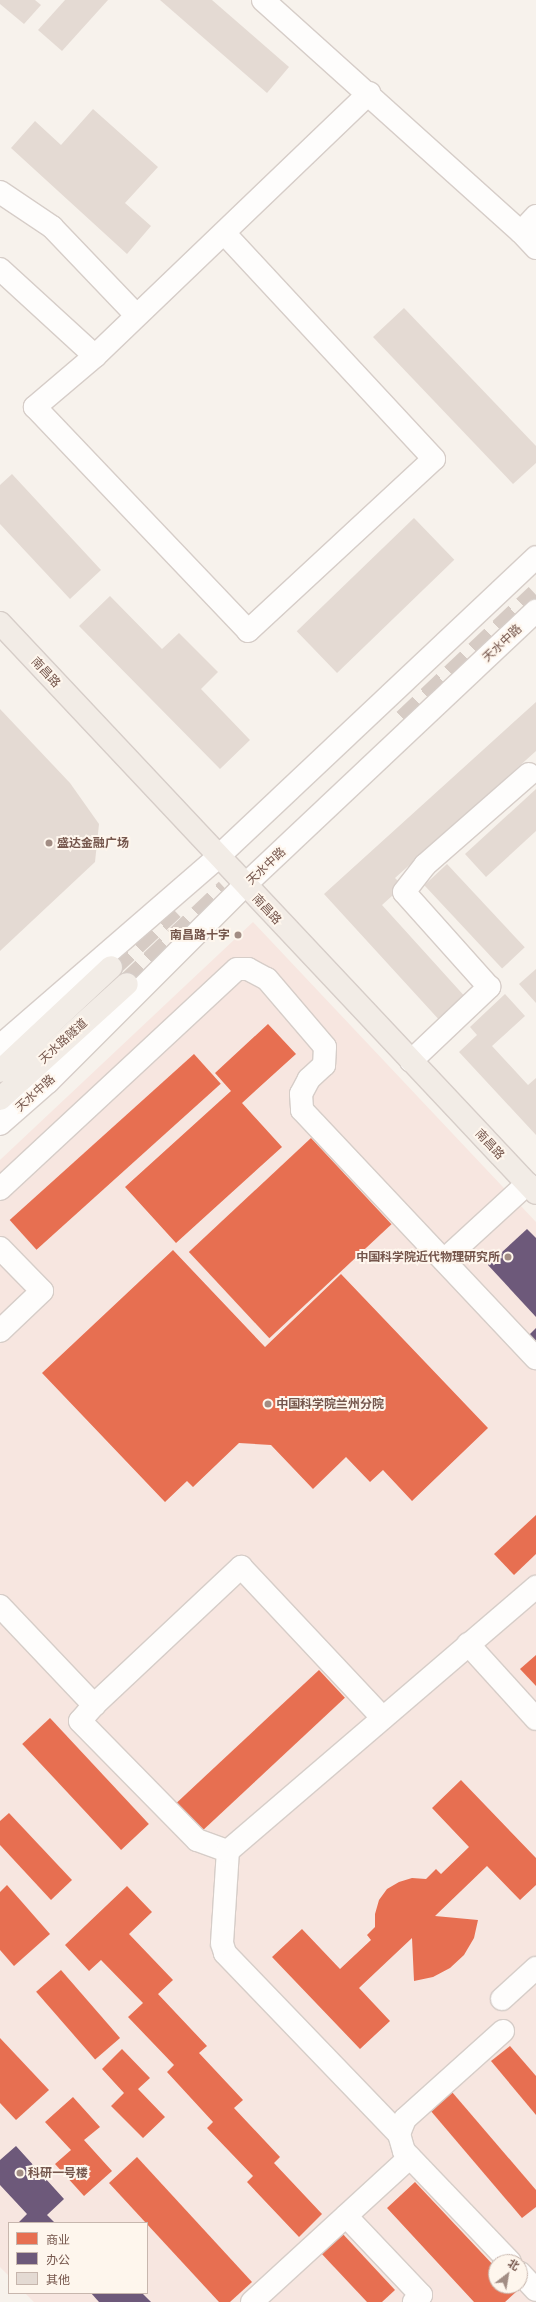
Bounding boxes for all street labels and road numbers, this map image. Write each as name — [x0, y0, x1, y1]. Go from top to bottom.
street label: 天水中路 — [480, 621, 524, 665]
street label: 南昌路 — [28, 654, 64, 690]
street label: 天水中路 — [244, 844, 288, 888]
street label: 南昌路 — [249, 891, 285, 927]
street label: 天水路隧道 — [36, 1016, 90, 1066]
street label: 天水中路 — [12, 1072, 58, 1114]
street label: 南昌路 — [472, 1126, 508, 1162]

